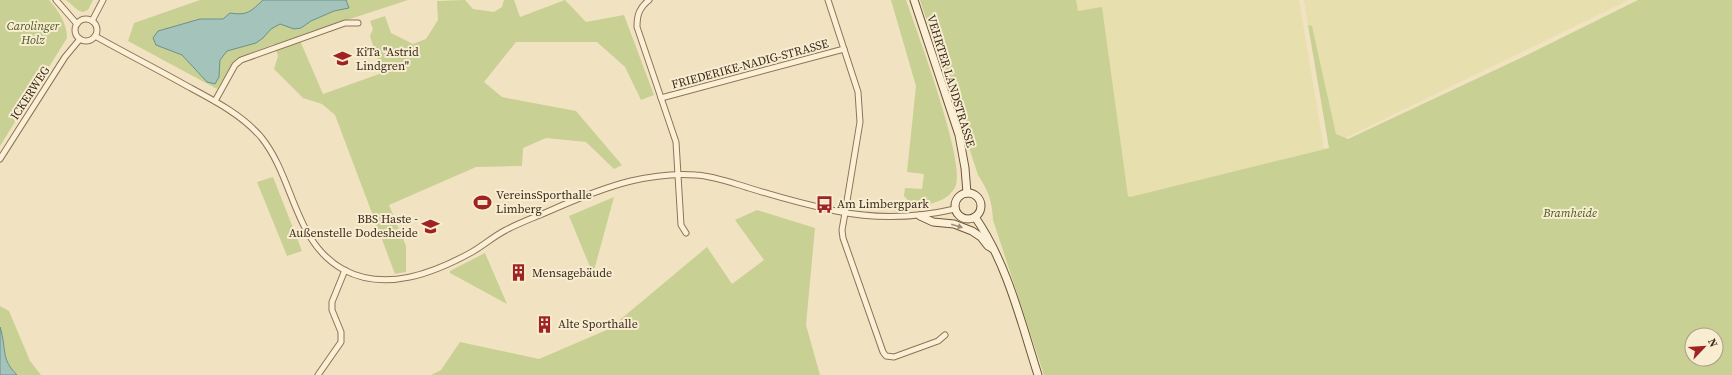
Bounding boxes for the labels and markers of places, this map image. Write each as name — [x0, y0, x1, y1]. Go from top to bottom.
place label: KiTa "Astrid Lindgren" — [356, 44, 419, 74]
school or university icon: KiTa "Astrid Lindgren" — [333, 49, 353, 69]
place label: VereinsSporthalle Limberg — [496, 187, 592, 217]
sports icon: VereinsSporthalle Limberg — [473, 192, 493, 212]
bus stop icon: Am Limbergpark — [814, 194, 834, 214]
place label: Am Limbergpark — [837, 196, 929, 212]
place label: BBS Haste - Außenstelle Dodesheide — [289, 211, 418, 241]
school or university icon: BBS Haste - Außenstelle Dodesheide — [421, 216, 441, 236]
building icon: Mensagebäude — [509, 263, 529, 283]
place label: Mensagebäude — [532, 265, 612, 281]
building icon: Alte Sporthalle — [535, 314, 555, 334]
place label: Alte Sporthalle — [558, 316, 638, 332]

